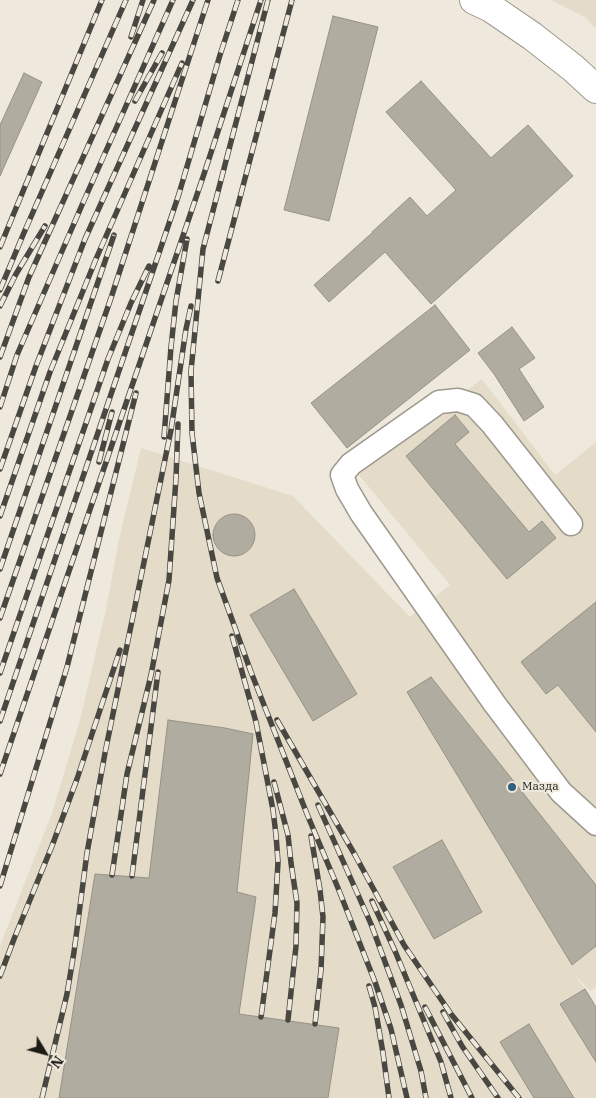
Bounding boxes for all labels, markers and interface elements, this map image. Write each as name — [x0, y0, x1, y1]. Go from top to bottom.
place label: Мазда — [522, 780, 559, 794]
marker: Мазда — [506, 781, 518, 793]
north arrow — [20, 1028, 70, 1078]
text: N — [46, 1052, 68, 1072]

